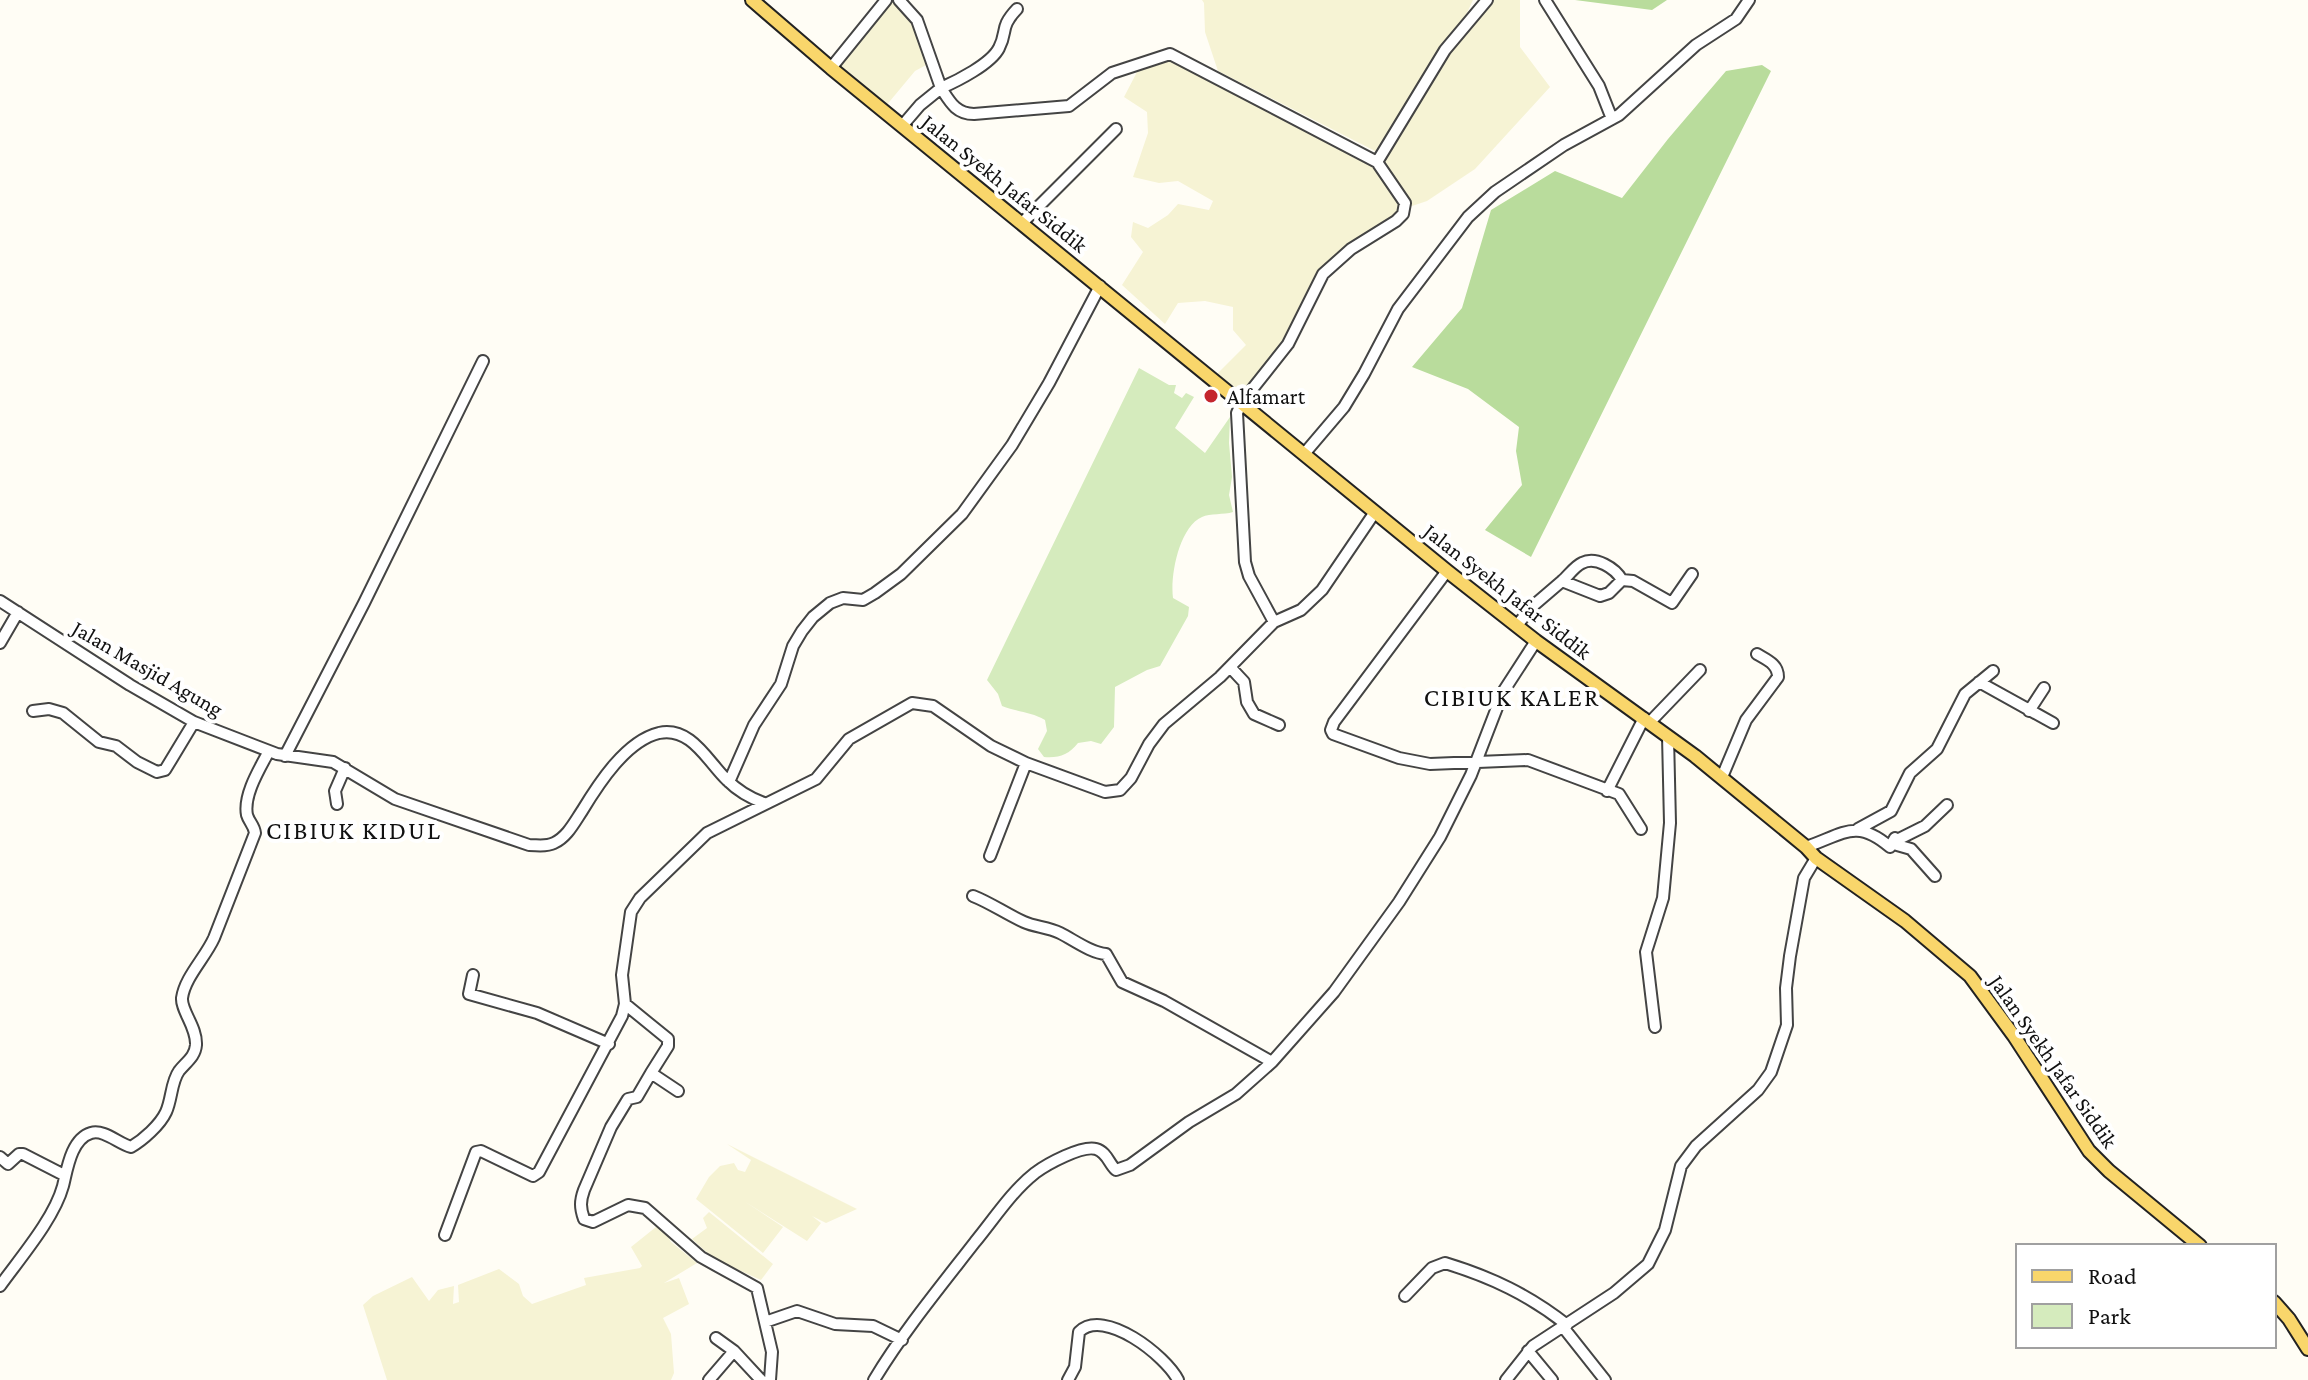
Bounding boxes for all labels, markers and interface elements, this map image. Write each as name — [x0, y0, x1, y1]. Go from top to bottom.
street label: Jalan Syekh Jafar Siddik — [915, 108, 1093, 258]
place label: Alfamart — [1227, 384, 1306, 409]
marker: Alfamart — [1202, 387, 1220, 405]
street label: Jalan Syekh Jafar Siddik — [1417, 517, 1597, 665]
street label: Jalan Masjid Agung — [66, 614, 228, 722]
district label: CIBIUK KALER — [1424, 683, 1600, 712]
district label: CIBIUK KIDUL — [266, 816, 442, 845]
street label: Jalan Syekh Jafar Siddik — [1983, 968, 2123, 1153]
legend — [2016, 1244, 2276, 1348]
text: Road — [2088, 1262, 2137, 1289]
text: Park — [2088, 1302, 2131, 1329]

